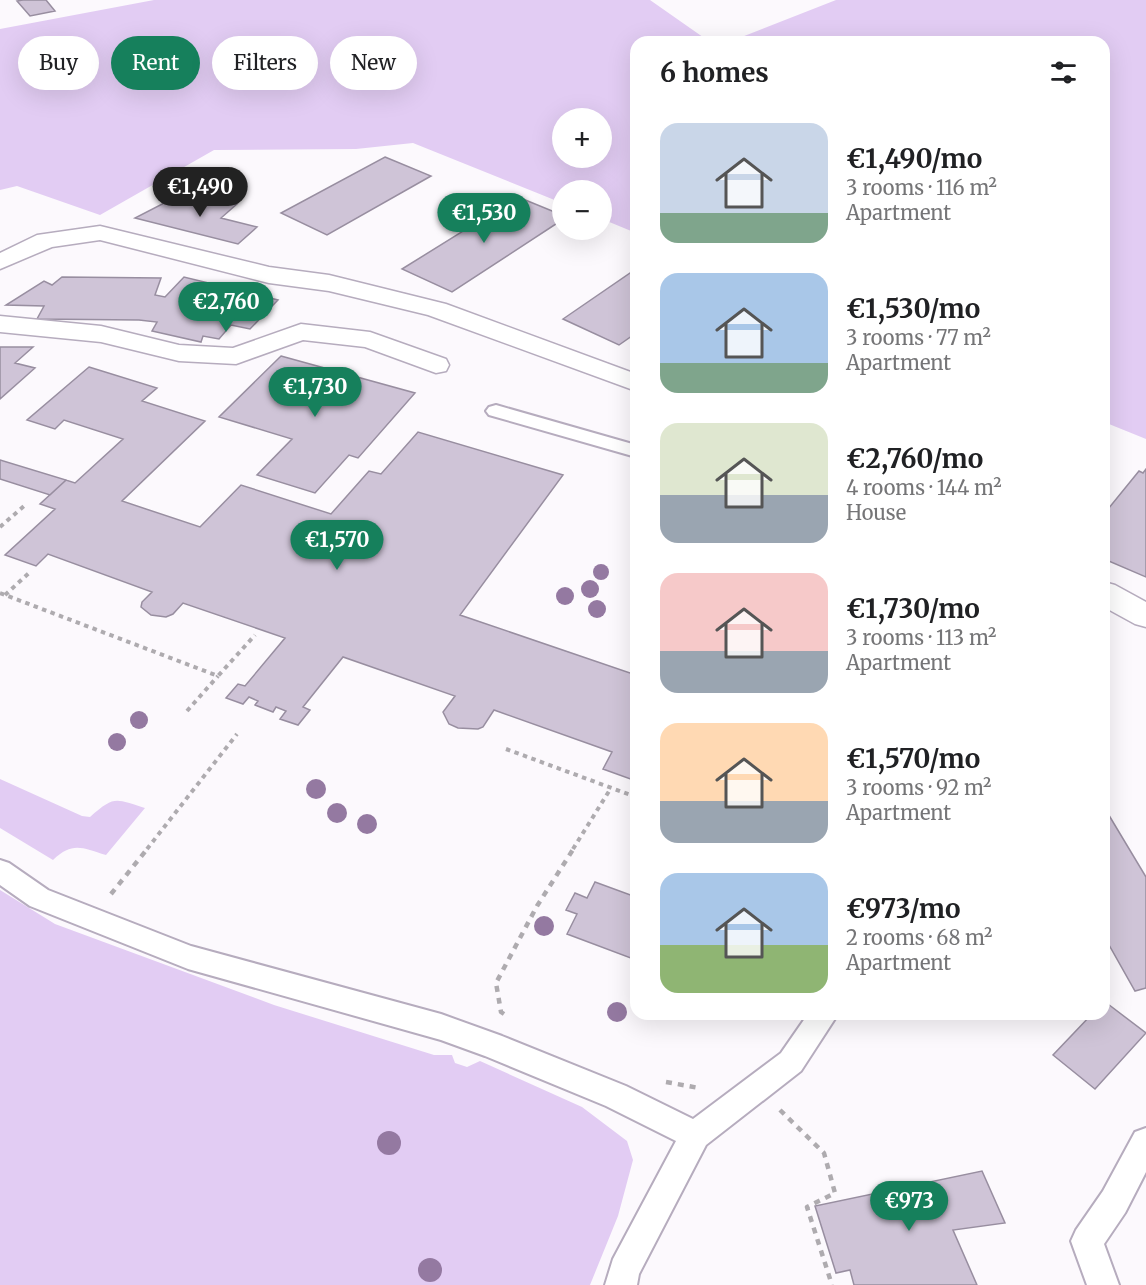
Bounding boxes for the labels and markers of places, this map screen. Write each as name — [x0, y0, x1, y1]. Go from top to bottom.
pin: €1,490 — [151, 167, 249, 218]
pin: €1,530 — [435, 193, 533, 244]
pin: €2,760 — [177, 282, 275, 333]
pin: €1,730 — [266, 367, 364, 418]
pin: €1,570 — [288, 520, 386, 571]
pin: €973 — [873, 1181, 945, 1232]

